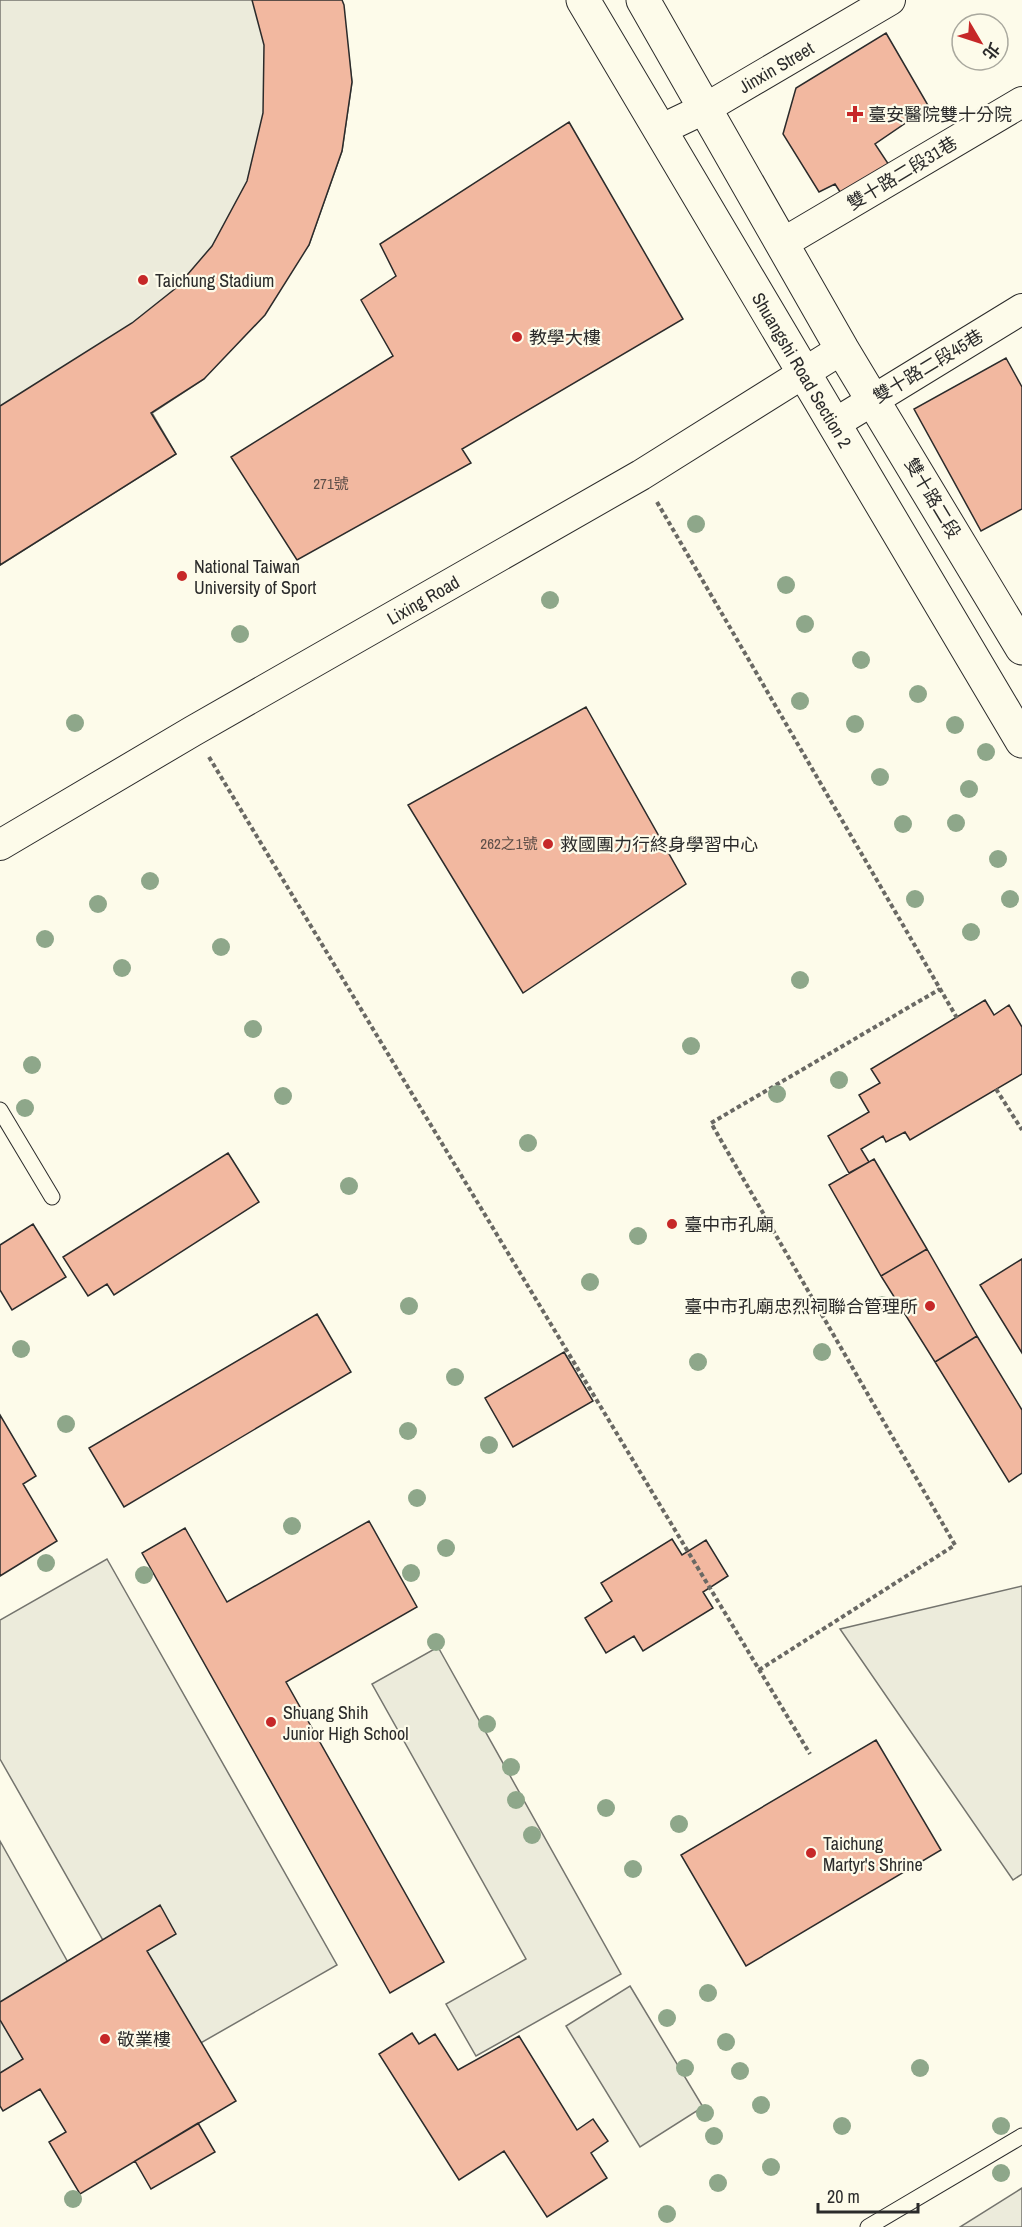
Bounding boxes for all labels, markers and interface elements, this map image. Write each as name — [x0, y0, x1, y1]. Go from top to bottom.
north arrow — [950, 12, 1010, 72]
street label: Jinxin Street — [734, 35, 818, 99]
text: 北 — [978, 38, 1005, 65]
place label: 臺安醫院雙十分院 — [868, 102, 1012, 127]
marker: 臺安醫院雙十分院 — [846, 105, 864, 123]
street label: 雙十路二段31巷 — [842, 130, 962, 216]
place label: Taichung Stadium — [155, 268, 274, 293]
marker: Taichung Stadium — [136, 273, 150, 287]
street label: Shuangshi Road Section 2 — [746, 288, 858, 452]
street label: 雙十路二段45巷 — [868, 323, 988, 409]
place label: 教學大樓 — [529, 325, 601, 350]
marker: 教學大樓 — [510, 330, 524, 344]
street label: 雙十路二段 — [899, 453, 967, 543]
house number: 271號 — [313, 473, 349, 494]
place label: National Taiwan University of Sport — [194, 554, 316, 600]
marker: National Taiwan University of Sport — [175, 569, 189, 583]
street label: Lixing Road — [382, 569, 464, 630]
place label: 救國團力行終身學習中心 — [560, 832, 758, 857]
house number: 262之1號 — [480, 833, 538, 854]
marker: 救國團力行終身學習中心 — [541, 837, 555, 851]
place label: 臺中市孔廟 — [684, 1212, 774, 1237]
marker: 臺中市孔廟 — [665, 1217, 679, 1231]
place label: 臺中市孔廟忠烈祠聯合管理所 — [684, 1294, 918, 1319]
marker: 臺中市孔廟忠烈祠聯合管理所 — [923, 1299, 937, 1313]
place label: Shuang Shih Junior High School — [283, 1700, 409, 1746]
marker: Shuang Shih Junior High School — [264, 1715, 278, 1729]
place label: Taichung Martyr's Shrine — [823, 1831, 923, 1877]
marker: Taichung Martyr's Shrine — [804, 1846, 818, 1860]
place label: 敬業樓 — [117, 2027, 171, 2052]
marker: 敬業樓 — [98, 2032, 112, 2046]
scale bar — [818, 2176, 918, 2214]
text: 20 m — [827, 2184, 860, 2209]

